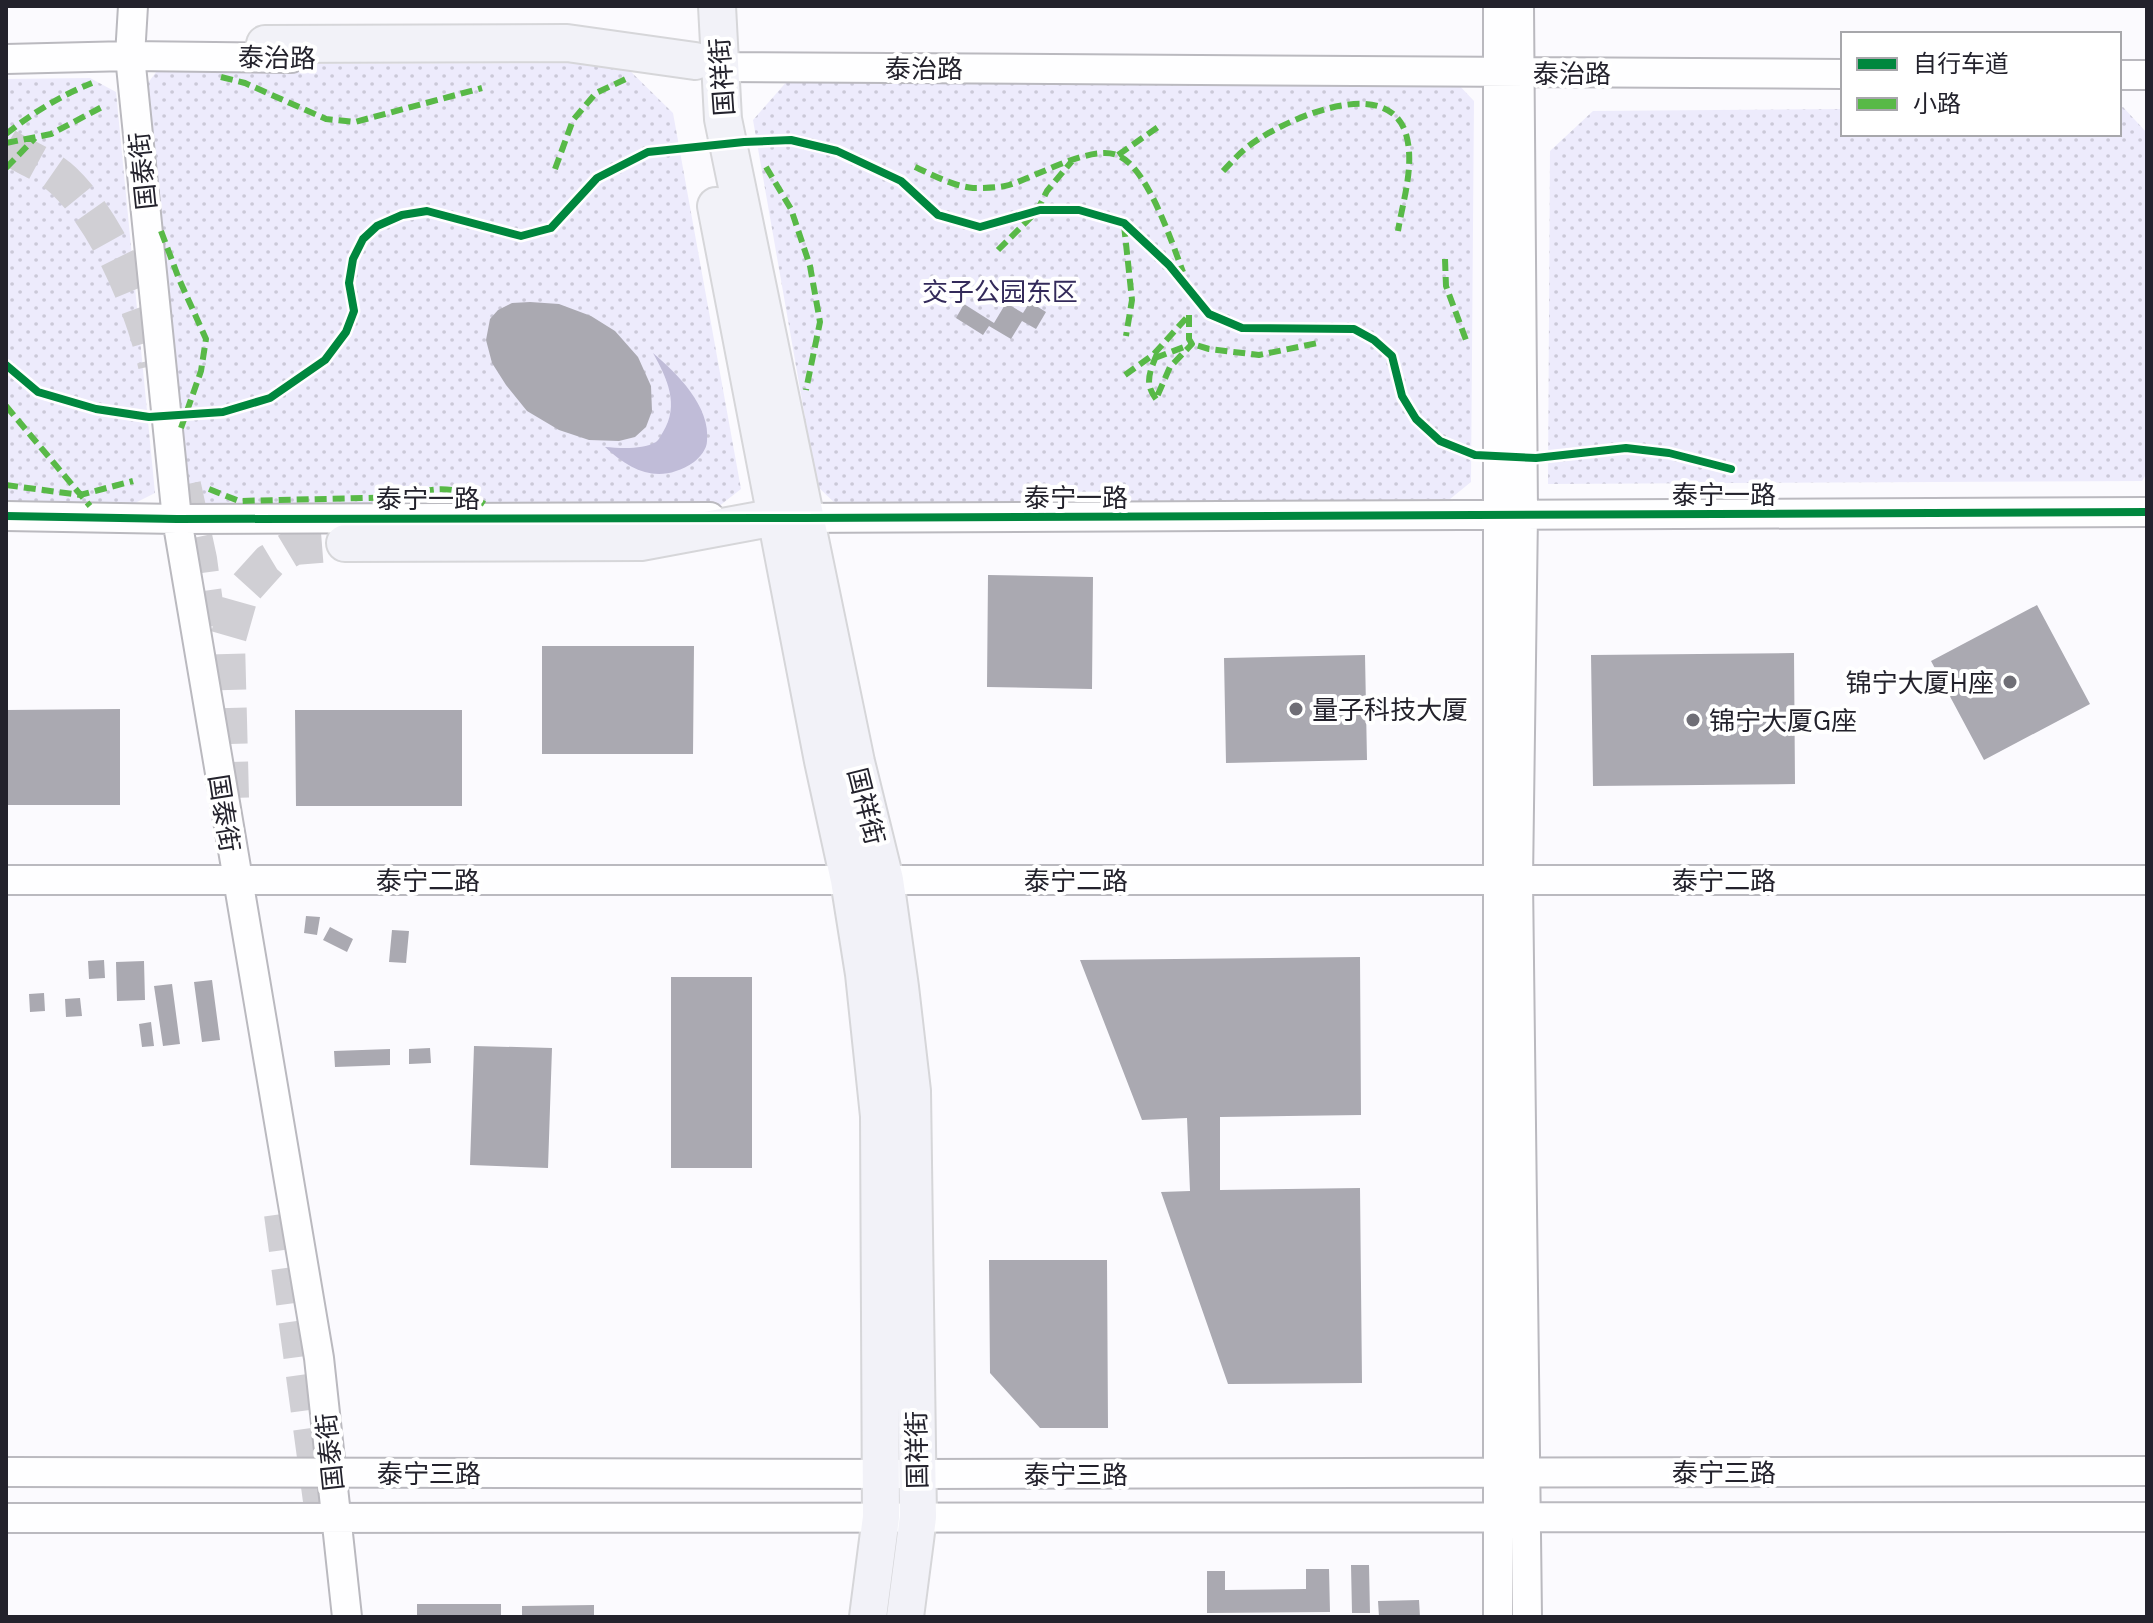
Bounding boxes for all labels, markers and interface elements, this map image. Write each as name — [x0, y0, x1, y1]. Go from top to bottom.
legend — [1841, 32, 2121, 136]
street label: 国祥街 — [701, 37, 741, 117]
street label: 泰治路 — [238, 39, 316, 75]
text: 自行车道 — [1913, 47, 2009, 79]
street label: 泰治路 — [885, 51, 963, 85]
street label: 泰治路 — [1533, 56, 1611, 90]
text: 小路 — [1913, 87, 1961, 119]
street label: 国泰街 — [121, 130, 163, 212]
park label: 交子公园东区 — [922, 274, 1078, 308]
street label: 泰宁一路 — [1672, 477, 1776, 511]
street label: 泰宁一路 — [1024, 480, 1128, 514]
street label: 泰宁一路 — [376, 481, 480, 515]
place label: 锦宁大厦H座 — [1846, 665, 1994, 699]
marker: 锦宁大厦H座 — [2001, 673, 2019, 691]
place label: 量子科技大厦 — [1312, 692, 1468, 726]
marker: 量子科技大厦 — [1287, 700, 1305, 718]
place label: 锦宁大厦G座 — [1709, 703, 1857, 737]
marker: 锦宁大厦G座 — [1684, 711, 1702, 729]
street label: 国祥街 — [841, 764, 893, 848]
street label: 国泰街 — [202, 772, 248, 854]
street label: 泰宁二路 — [376, 863, 480, 897]
street label: 泰宁二路 — [1024, 863, 1128, 897]
street label: 泰宁二路 — [1672, 863, 1776, 897]
street label: 国泰街 — [308, 1411, 350, 1493]
street label: 国祥街 — [898, 1411, 934, 1489]
street label: 泰宁三路 — [1672, 1455, 1776, 1489]
street label: 泰宁三路 — [377, 1456, 481, 1490]
street label: 泰宁三路 — [1024, 1457, 1128, 1491]

